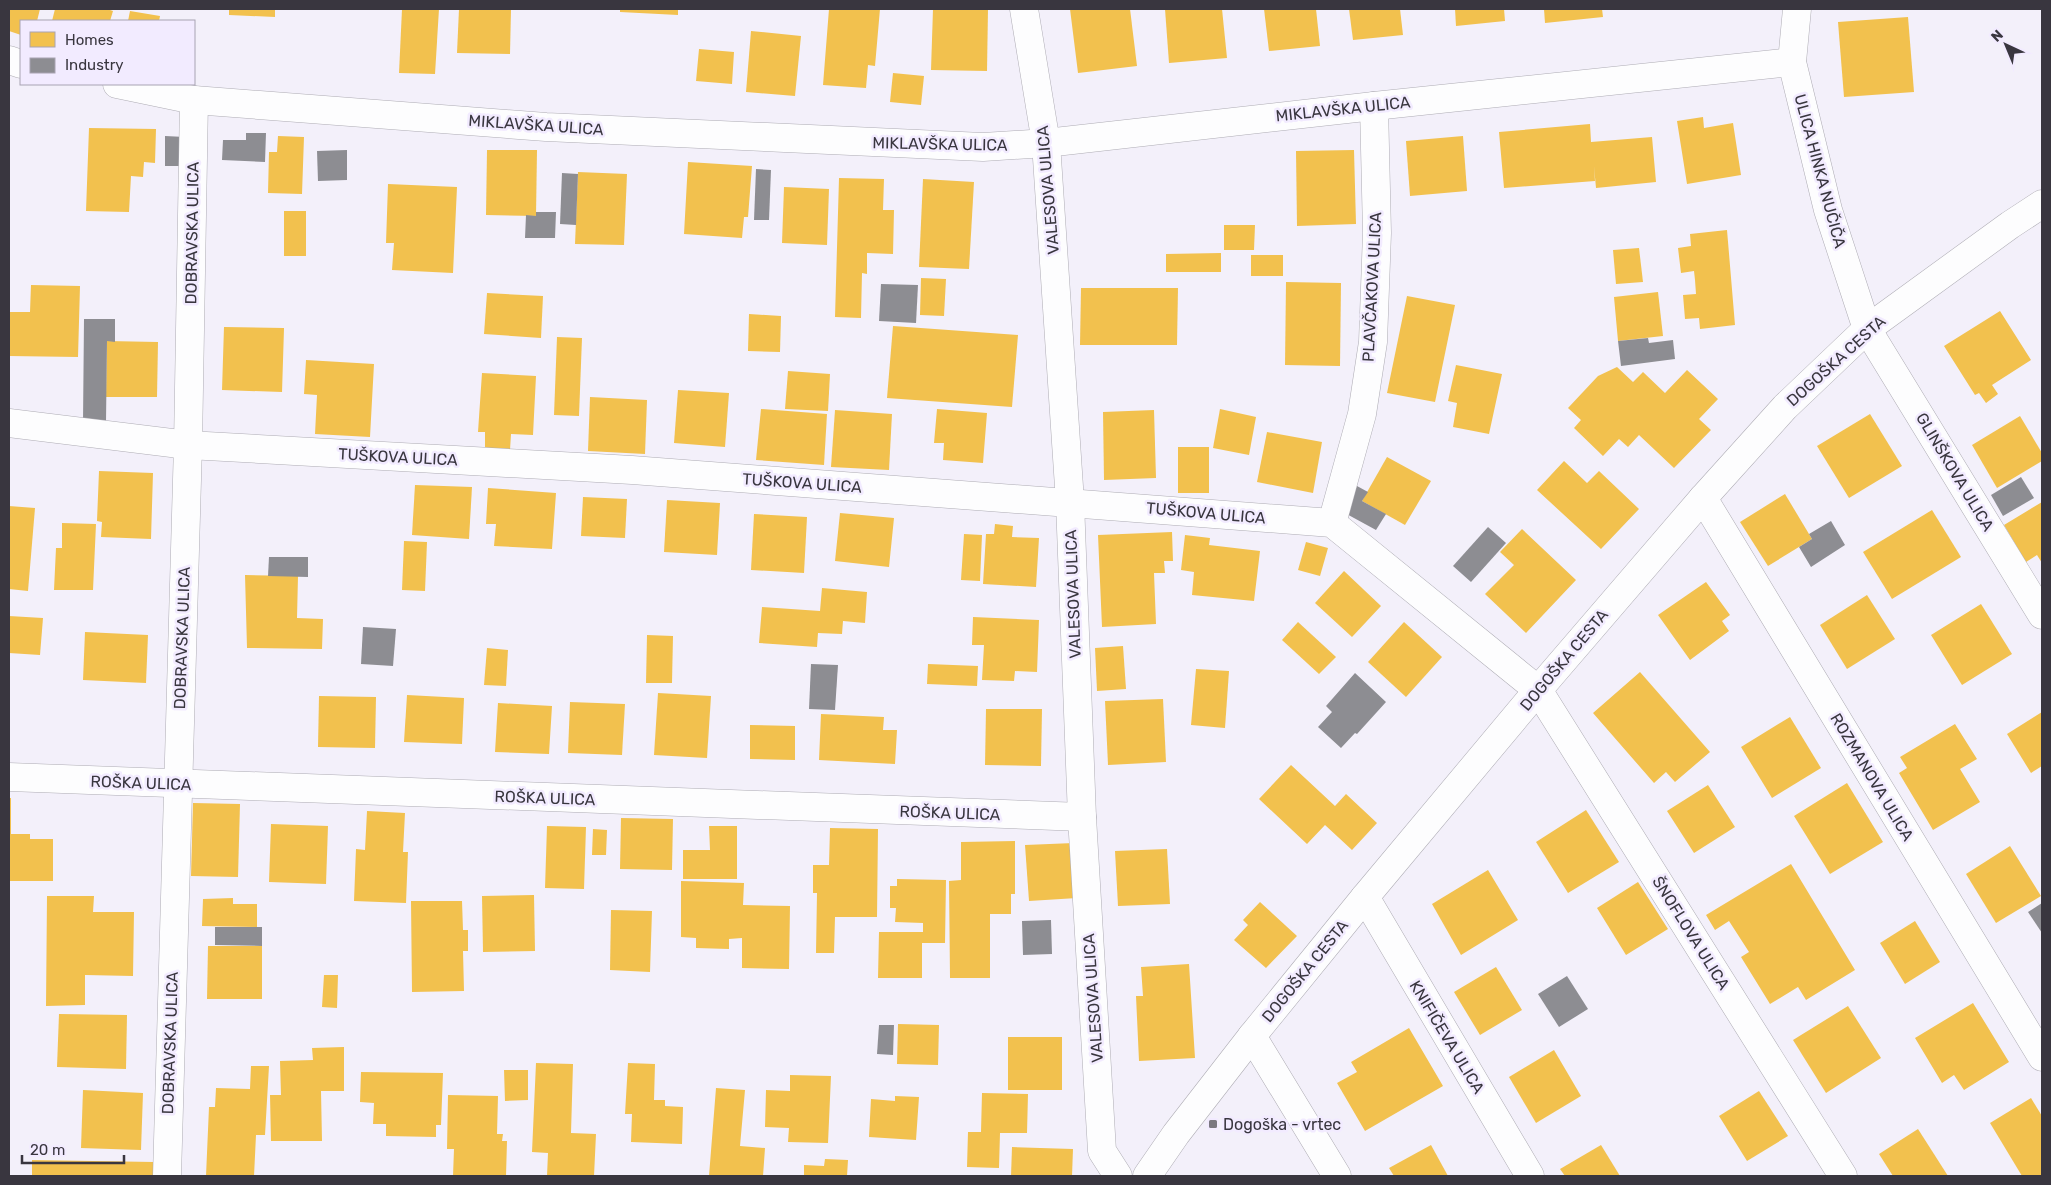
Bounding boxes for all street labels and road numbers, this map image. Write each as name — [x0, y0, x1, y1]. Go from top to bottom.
street label: MIKLAVŠKA ULICA — [1275, 91, 1412, 126]
street label: ULICA HINKA NUČIČA — [1790, 92, 1851, 250]
street label: MIKLAVŠKA ULICA — [468, 110, 605, 139]
street label: VALESOVA ULICA — [1033, 124, 1063, 255]
street label: MIKLAVŠKA ULICA — [872, 132, 1008, 155]
street label: DOBRAVSKA ULICA — [181, 161, 203, 305]
street label: PLAVČAKOVA ULICA — [1358, 211, 1385, 362]
street label: DOGOŠKA CESTA — [1782, 311, 1890, 410]
street label: GLINŠKOVA ULICA — [1912, 409, 1999, 535]
street label: TUŠKOVA ULICA — [338, 443, 459, 470]
street label: TUŠKOVA ULICA — [742, 468, 863, 497]
street label: TUŠKOVA ULICA — [1146, 497, 1267, 528]
street label: VALESOVA ULICA — [1061, 529, 1085, 659]
street label: DOBRAVSKA ULICA — [170, 566, 194, 710]
street label: DOGOŠKA CESTA — [1515, 605, 1612, 715]
street label: ROZMANOVA ULICA — [1826, 710, 1918, 845]
street label: ROŠKA ULICA — [90, 771, 192, 794]
street label: ROŠKA ULICA — [494, 786, 596, 809]
street label: ROŠKA ULICA — [899, 801, 1001, 824]
street label: ŠNOFLOVA ULICA — [1648, 872, 1735, 994]
street label: DOGOŠKA CESTA — [1257, 915, 1352, 1026]
street label: VALESOVA ULICA — [1079, 933, 1107, 1063]
street label: DOBRAVSKA ULICA — [158, 971, 182, 1115]
street label: KNIFIČEVA ULICA — [1406, 976, 1489, 1097]

